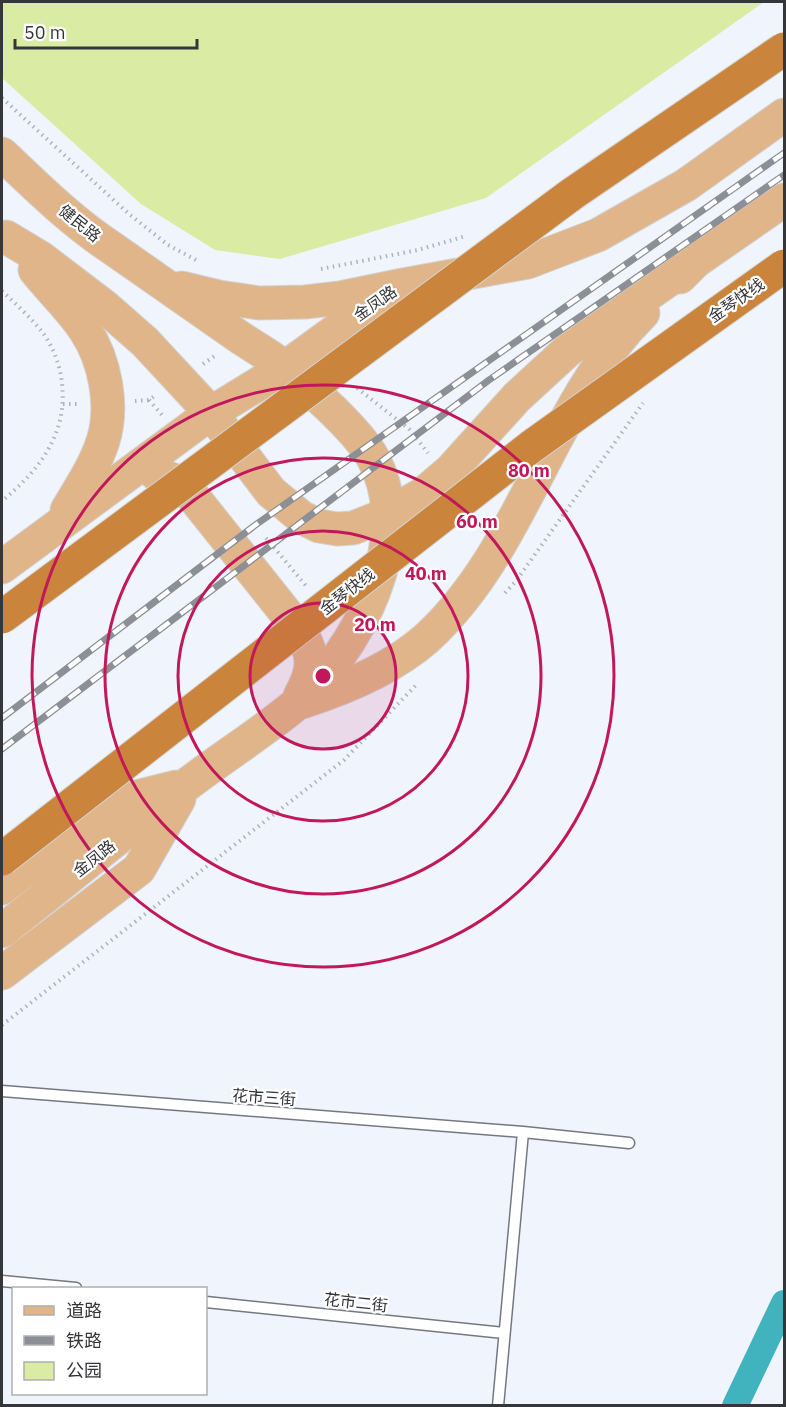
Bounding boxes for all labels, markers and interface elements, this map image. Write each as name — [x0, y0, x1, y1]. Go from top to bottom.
scale bar — [15, 12, 196, 50]
text: 50 m — [24, 21, 66, 44]
street label: 健民路 — [55, 200, 105, 246]
street label: 金琴快线 — [704, 273, 768, 327]
street label: 金凤路 — [350, 281, 400, 325]
text: 80 m — [508, 459, 550, 482]
text: 60 m — [456, 510, 498, 533]
text: 40 m — [405, 562, 447, 585]
street label: 金琴快线 — [316, 563, 378, 619]
text: 20 m — [354, 613, 396, 636]
centre of rings — [313, 666, 333, 686]
street label: 金凤路 — [69, 835, 119, 881]
street label: 花市三街 — [231, 1085, 297, 1109]
legend — [12, 1287, 207, 1395]
street label: 花市二街 — [323, 1289, 389, 1315]
text: 道路 — [66, 1299, 102, 1322]
text: 铁路 — [66, 1329, 102, 1352]
text: 公园 — [66, 1359, 102, 1382]

